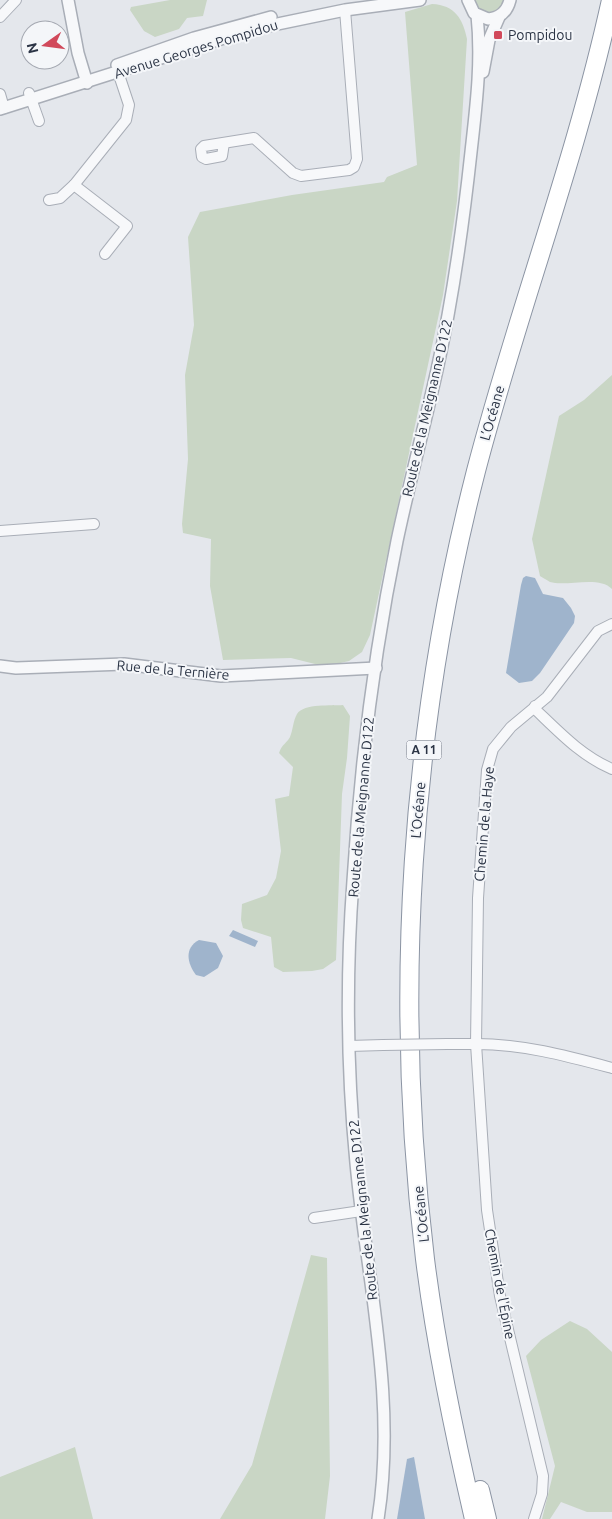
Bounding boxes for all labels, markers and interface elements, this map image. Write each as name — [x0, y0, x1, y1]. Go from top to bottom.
street label: Avenue Georges Pompidou — [112, 16, 280, 82]
north arrow — [20, 20, 70, 70]
place label: Pompidou — [508, 27, 572, 43]
marker: Pompidou — [492, 29, 504, 41]
text: N — [23, 41, 41, 55]
street label: Route de la Meignanne D122 — [399, 318, 455, 498]
street label: L’Océane — [477, 384, 507, 442]
street label: Rue de la Ternière — [116, 657, 230, 683]
street label: Route de la Meignanne D122 — [345, 716, 377, 898]
road number: A 11 — [406, 740, 442, 760]
street label: Chemin de la Haye — [471, 766, 497, 882]
street label: L’Océane — [408, 781, 428, 839]
street label: Route de la Meignanne D122 — [346, 1119, 380, 1301]
street label: L’Océane — [410, 1185, 432, 1243]
street label: Chemin de l'Épine — [481, 1227, 520, 1341]

